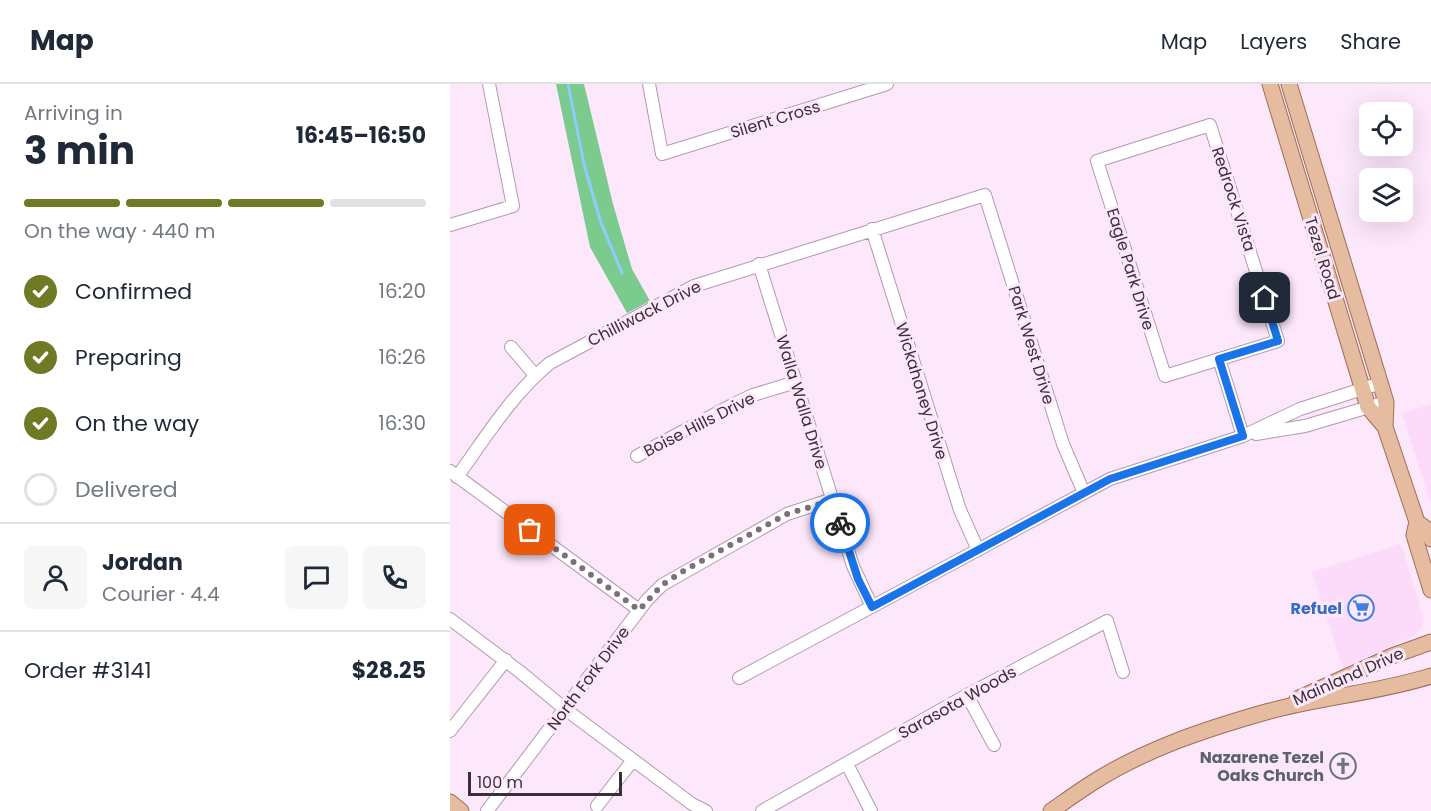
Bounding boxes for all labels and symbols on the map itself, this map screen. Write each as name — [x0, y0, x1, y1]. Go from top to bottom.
street label: Silent Cross — [727, 95, 823, 144]
street label: Redrock Vista — [1206, 144, 1261, 254]
street label: Eagle Park Drive — [1101, 205, 1160, 333]
street label: Tezel Road — [1299, 214, 1346, 302]
pin — [1239, 272, 1290, 323]
street label: Chilliwack Drive — [583, 275, 705, 352]
street label: Park West Drive — [1003, 283, 1060, 407]
street label: Wickahoney Drive — [890, 320, 953, 463]
street label: Walla Walla Drive — [770, 332, 833, 472]
street label: Boise Hills Drive — [640, 386, 759, 462]
courier — [810, 493, 870, 553]
pin — [504, 504, 555, 555]
supermarket icon: Refuel — [1346, 593, 1376, 623]
place label: Refuel — [1291, 597, 1342, 620]
street label: North Fork Drive — [542, 622, 635, 735]
street label: Mainland Drive — [1289, 642, 1407, 711]
street label: Sarasota Woods — [894, 660, 1020, 744]
place label: Nazarene Tezel Oaks Church — [1200, 746, 1324, 787]
church icon: Nazarene Tezel Oaks Church — [1328, 751, 1358, 781]
scale bar — [468, 769, 622, 796]

